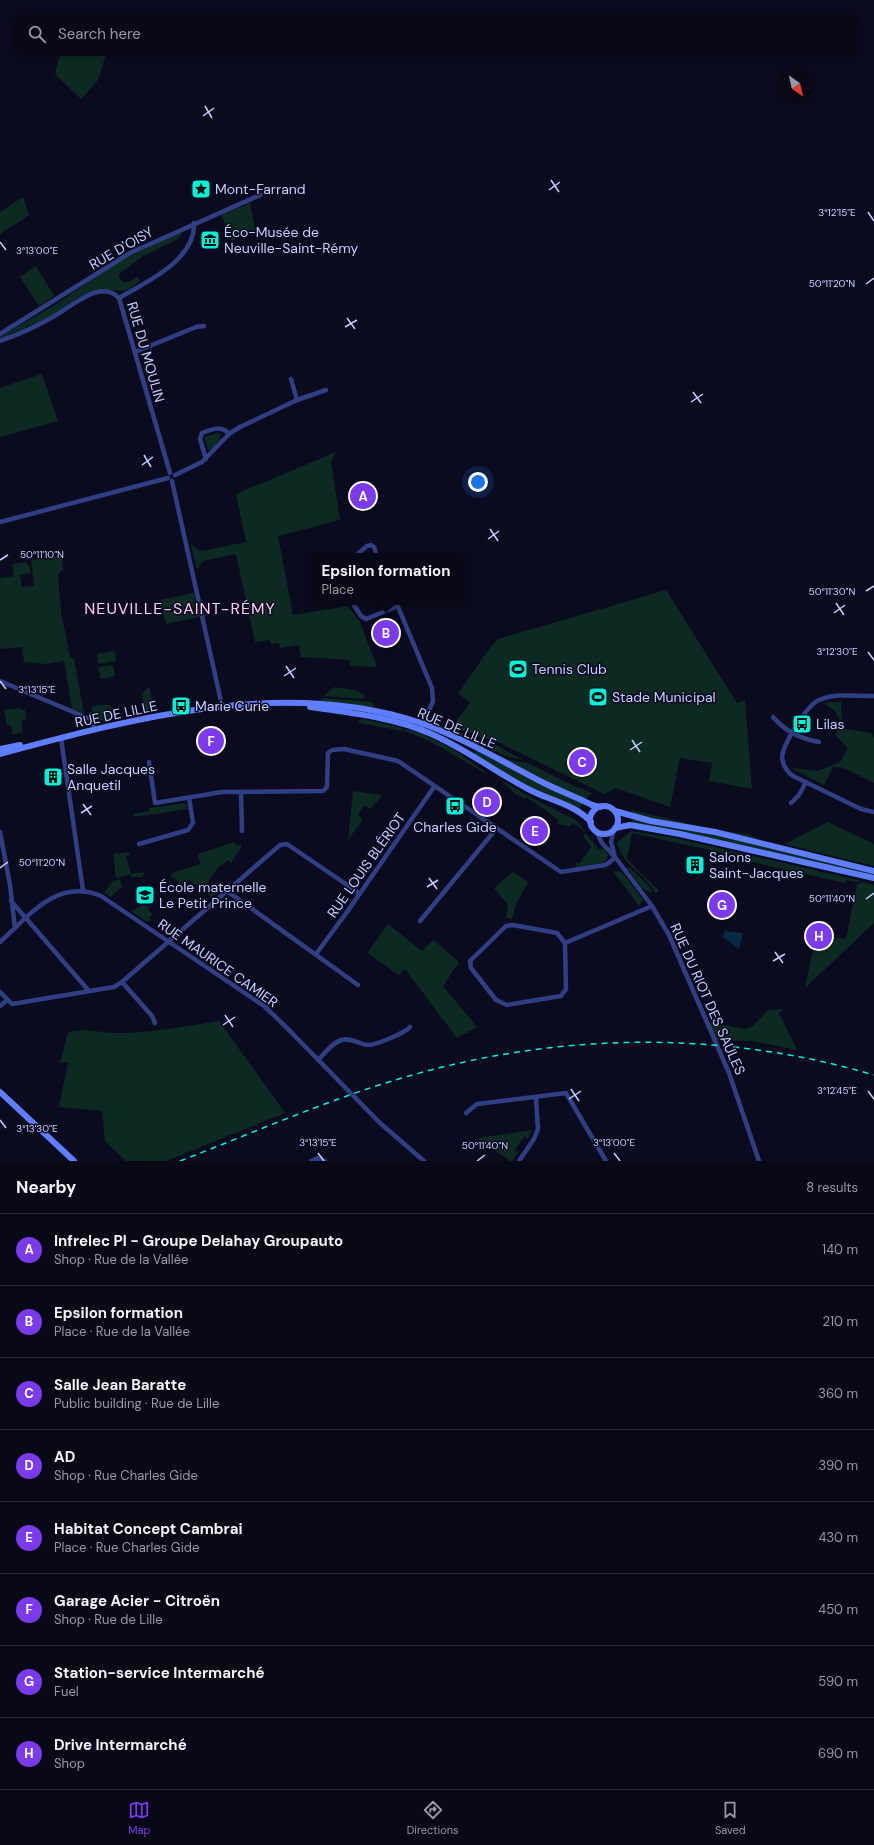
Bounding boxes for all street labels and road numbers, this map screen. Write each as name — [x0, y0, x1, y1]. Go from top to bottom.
street label: RUE D'OISY — [86, 222, 156, 274]
street label: RUE DU MOULIN — [123, 300, 169, 404]
street label: RUE DE LILLE — [73, 696, 159, 732]
street label: RUE DE LILLE — [415, 703, 499, 753]
street label: RUE LOUIS BLÉRIOT — [323, 809, 409, 921]
street label: RUE MAURICE CAMIER — [154, 915, 282, 1011]
street label: RUE DU RIOT DES SAULES — [666, 920, 750, 1078]

